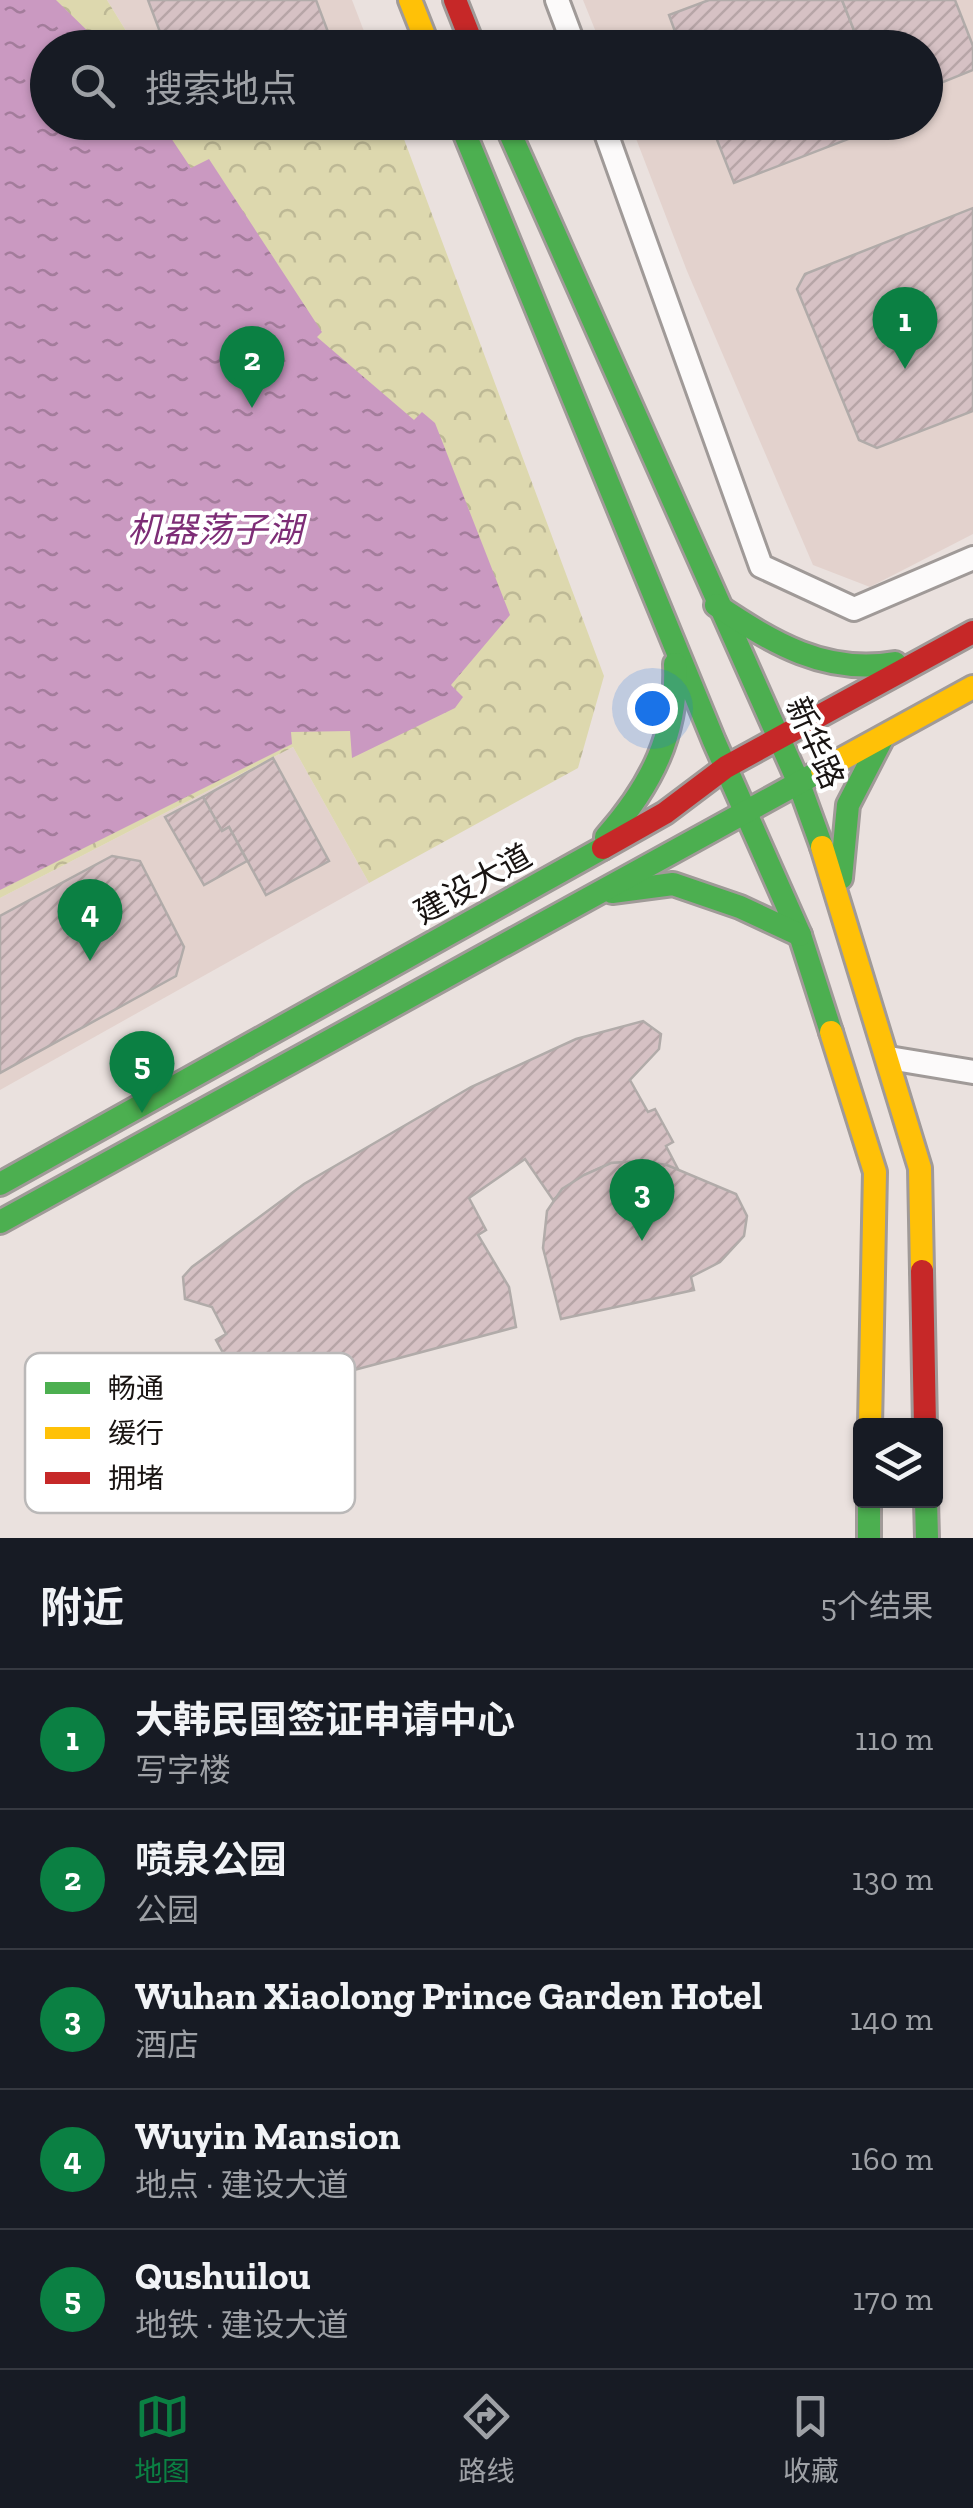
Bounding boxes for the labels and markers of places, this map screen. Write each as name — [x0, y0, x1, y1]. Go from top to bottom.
pin: 1 — [872, 286, 938, 369]
pin: 2 — [220, 326, 284, 408]
pin: 4 — [58, 878, 122, 961]
pin: 5 — [110, 1030, 174, 1113]
pin: 3 — [610, 1158, 674, 1241]

